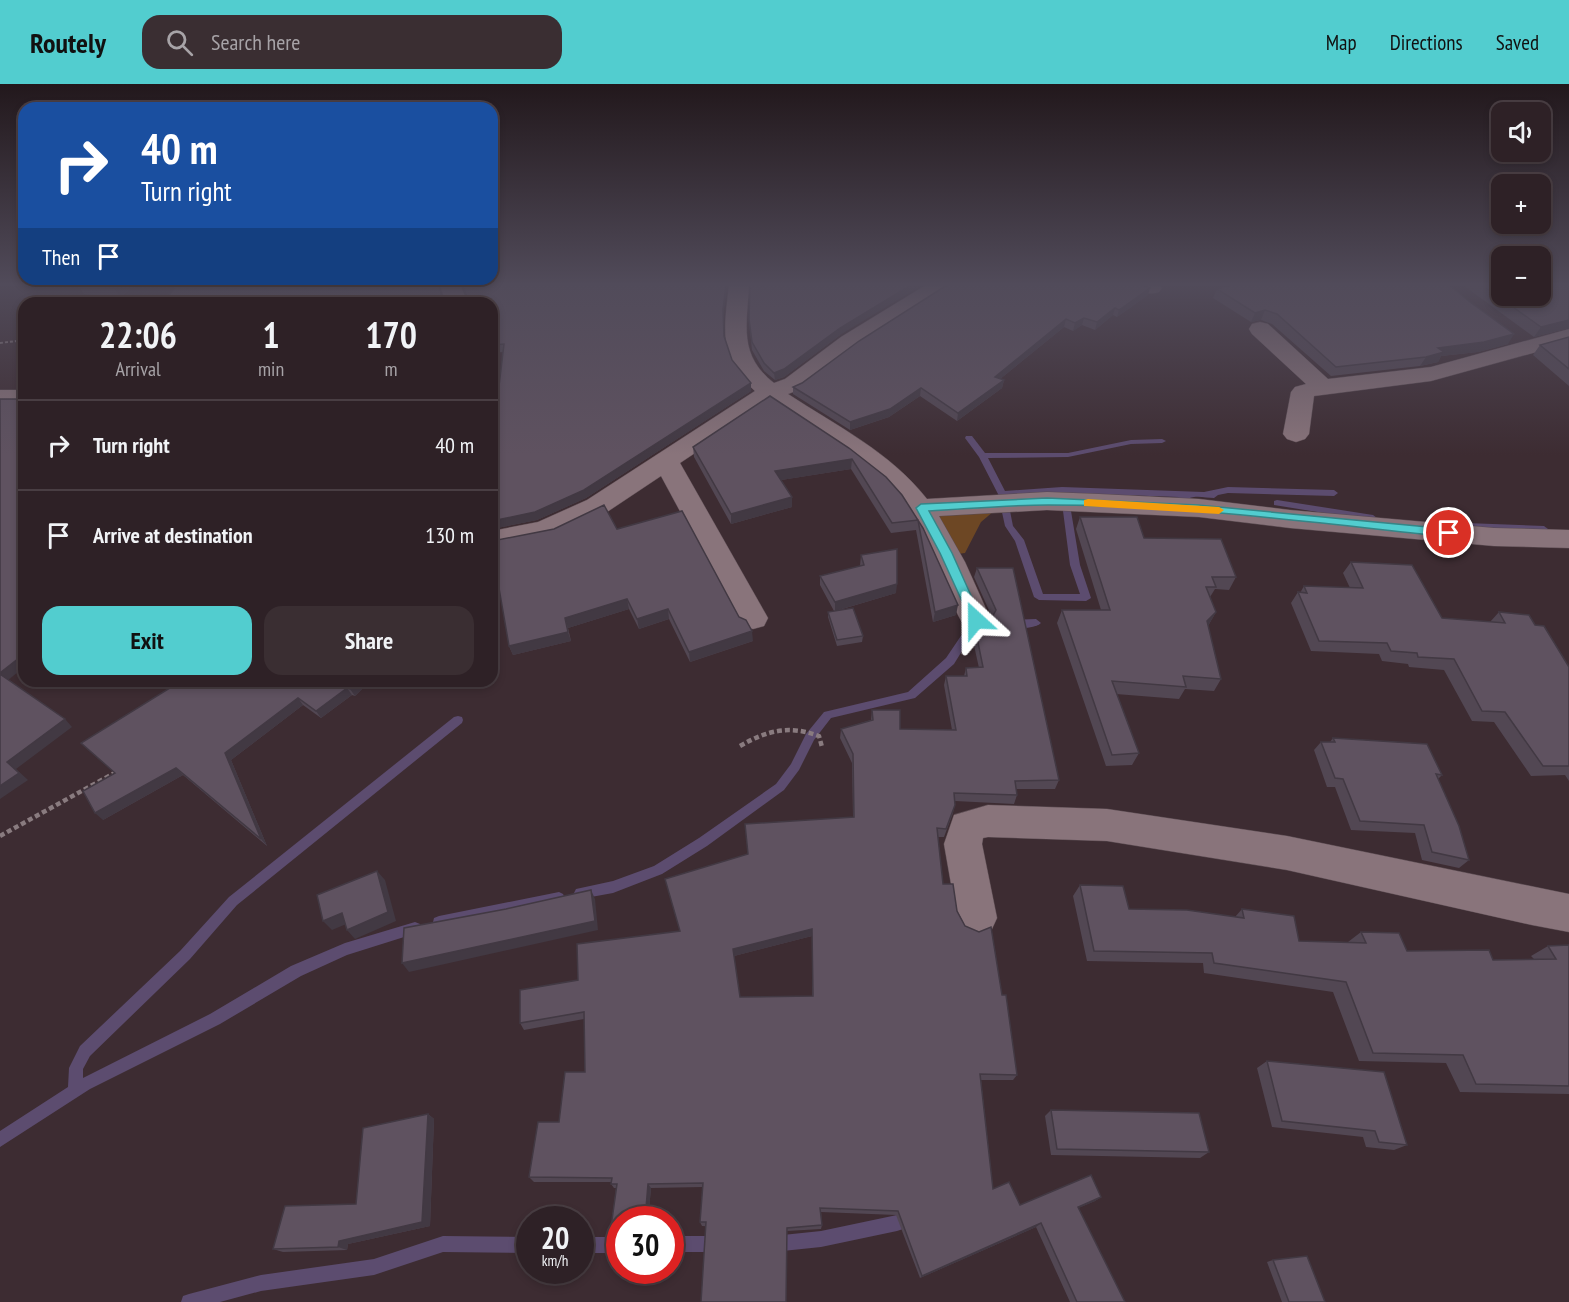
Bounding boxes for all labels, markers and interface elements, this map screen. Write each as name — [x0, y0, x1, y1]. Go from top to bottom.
search box — [142, 15, 562, 69]
text: Routely — [30, 24, 106, 61]
icon: search — [163, 26, 196, 59]
text: Search here — [211, 28, 300, 56]
text: Map — [1326, 29, 1357, 56]
text: Directions — [1390, 29, 1463, 56]
text: Saved — [1496, 29, 1539, 56]
map controls — [1491, 102, 1551, 306]
button: sound — [1491, 102, 1551, 162]
text: 40 m — [141, 121, 218, 176]
icon: right — [42, 126, 120, 204]
text: Turn right — [141, 174, 232, 208]
button: + — [1491, 174, 1551, 234]
icon: arrive — [92, 240, 125, 273]
text: Then — [42, 243, 80, 271]
button: − — [1491, 246, 1551, 306]
text: 22:06 — [99, 311, 177, 358]
text: 1 — [262, 311, 280, 358]
text: 170 — [365, 311, 417, 358]
text: Arrival — [115, 356, 161, 382]
text: min — [258, 356, 284, 382]
text: m — [385, 356, 398, 382]
icon: right — [42, 429, 75, 462]
text: Turn right — [93, 431, 170, 459]
text: 40 m — [435, 431, 474, 459]
pin — [1423, 507, 1474, 558]
icon: arrive — [1432, 516, 1465, 549]
icon: arrive — [42, 519, 75, 552]
text: Arrive at destination — [93, 521, 253, 549]
text: 130 m — [425, 521, 474, 549]
position arrow — [944, 588, 1008, 652]
button: Exit — [42, 606, 252, 675]
button: Share — [264, 606, 474, 675]
speed limit sign: 30 — [606, 1206, 684, 1284]
text: 20 — [541, 1218, 569, 1257]
text: km/h — [542, 1251, 568, 1270]

